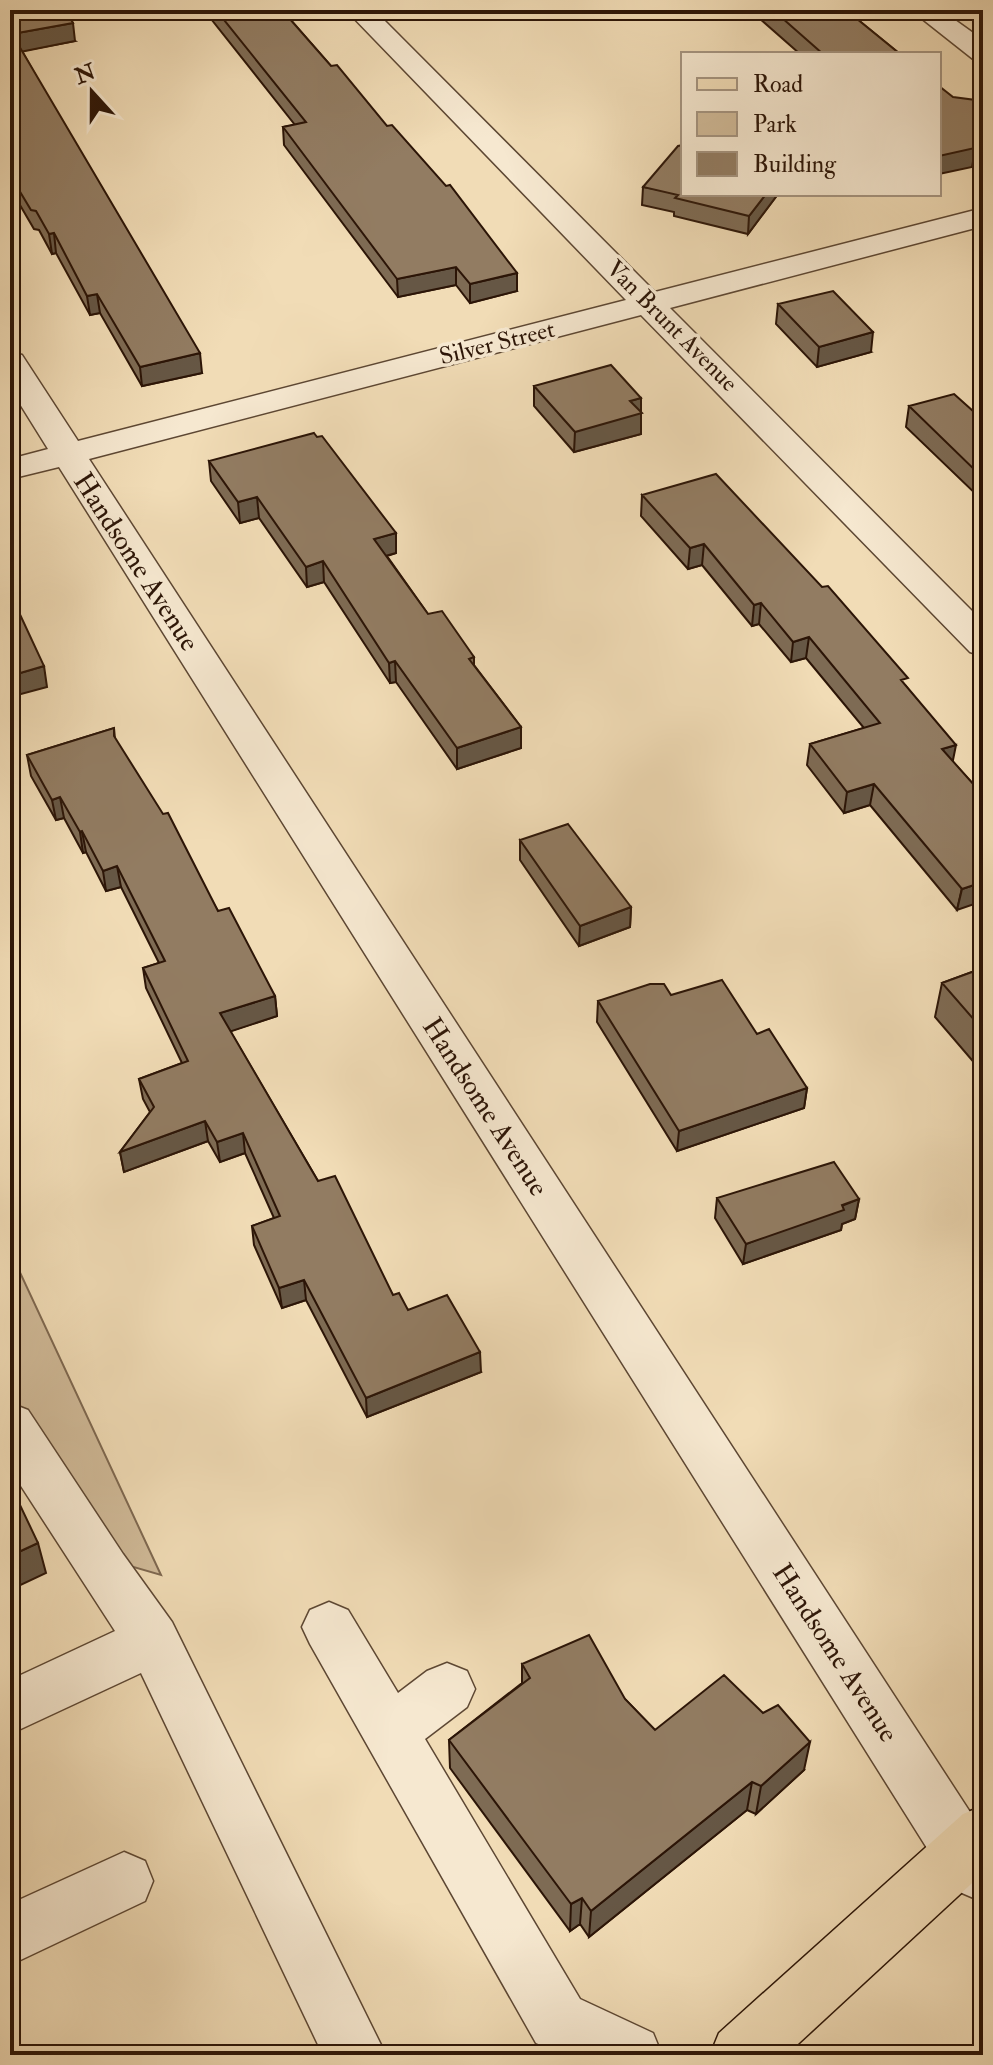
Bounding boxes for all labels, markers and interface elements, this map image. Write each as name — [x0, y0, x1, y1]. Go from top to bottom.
north arrow — [52, 52, 132, 132]
legend — [681, 52, 941, 196]
text: N — [70, 58, 100, 91]
text: Road — [753, 69, 803, 100]
text: Park — [753, 109, 797, 140]
text: Building — [753, 149, 837, 180]
street label: Van Brunt Avenue — [600, 254, 744, 398]
street label: Silver Street — [436, 314, 558, 372]
street label: Handsome Avenue — [65, 466, 207, 658]
street label: Handsome Avenue — [414, 1011, 556, 1203]
street label: Handsome Avenue — [764, 1557, 906, 1749]

